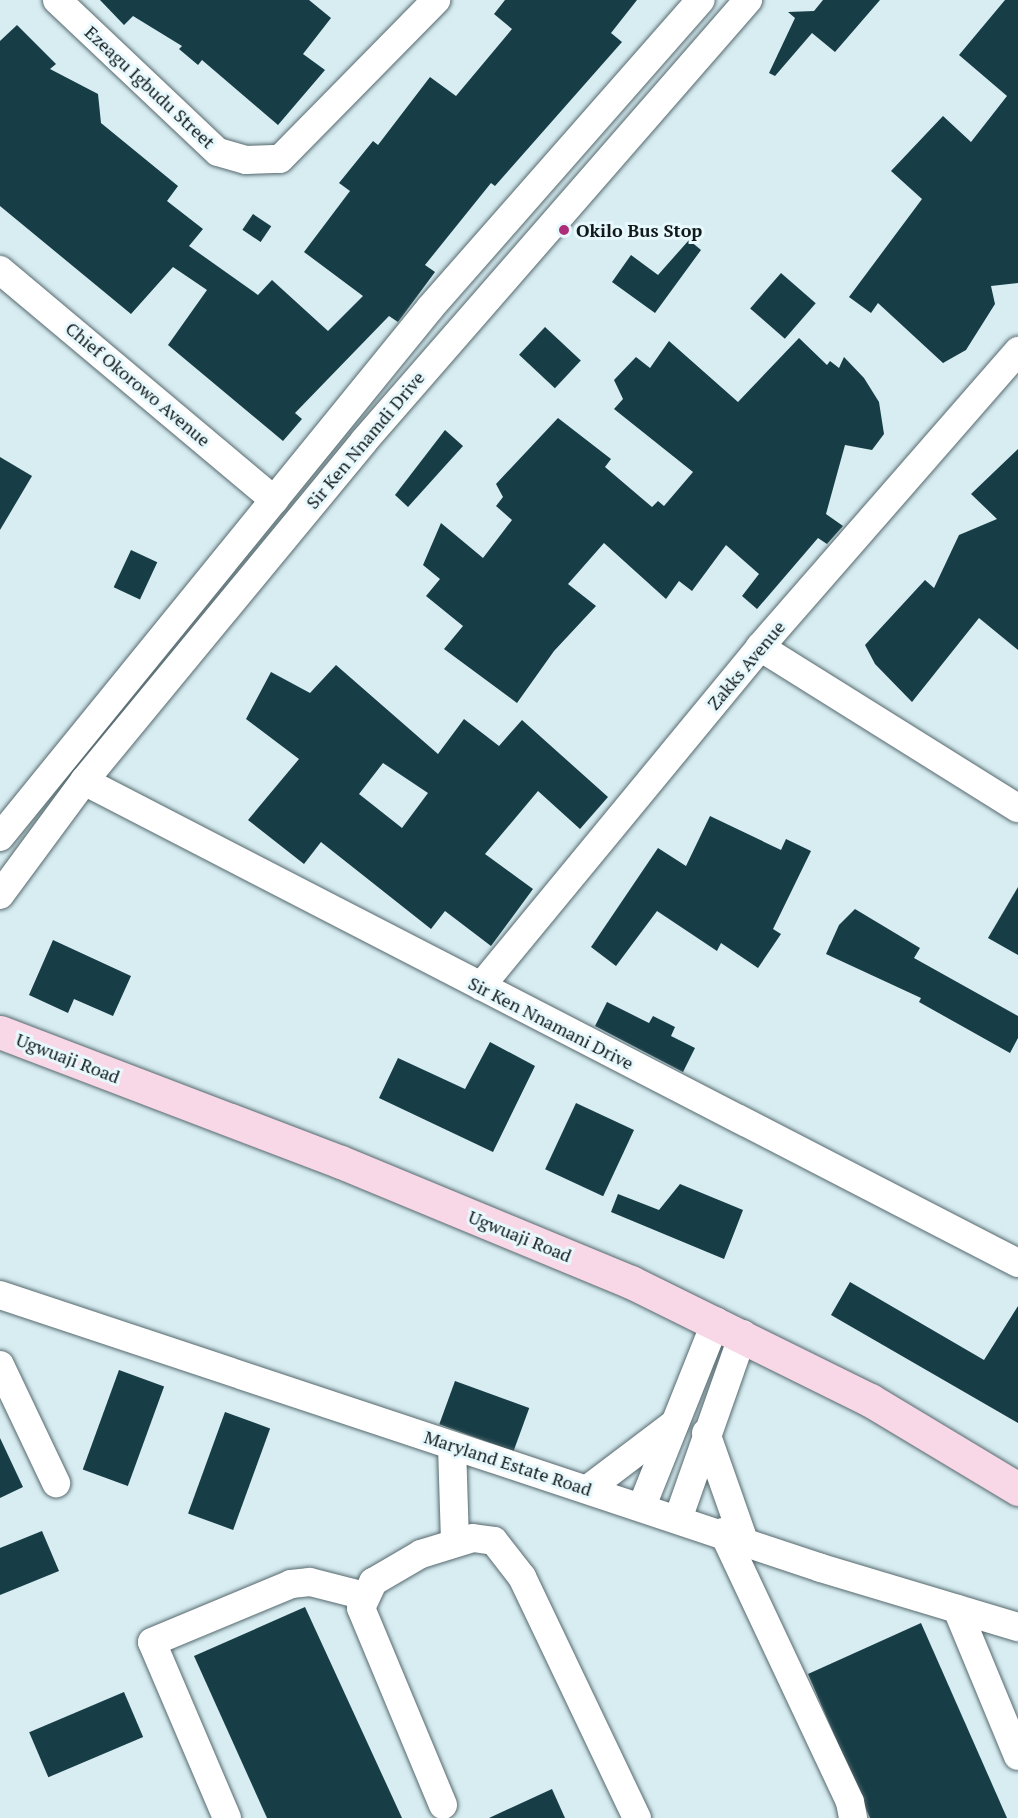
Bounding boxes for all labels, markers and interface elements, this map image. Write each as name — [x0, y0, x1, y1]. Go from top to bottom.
street label: Ezeagu Igbudu Street — [80, 21, 220, 153]
place label: Okilo Bus Stop — [576, 219, 702, 241]
marker: Okilo Bus Stop — [557, 223, 571, 237]
street label: Chief Okorowo Avenue — [61, 317, 215, 451]
street label: Sir Ken Nnamdi Drive — [301, 367, 429, 513]
street label: Zakks Avenue — [702, 616, 790, 714]
street label: Sir Ken Nnamani Drive — [465, 972, 637, 1074]
street label: Ugwuaji Road — [13, 1028, 123, 1088]
street label: Ugwuaji Road — [465, 1206, 575, 1266]
street label: Maryland Estate Road — [422, 1426, 594, 1500]

